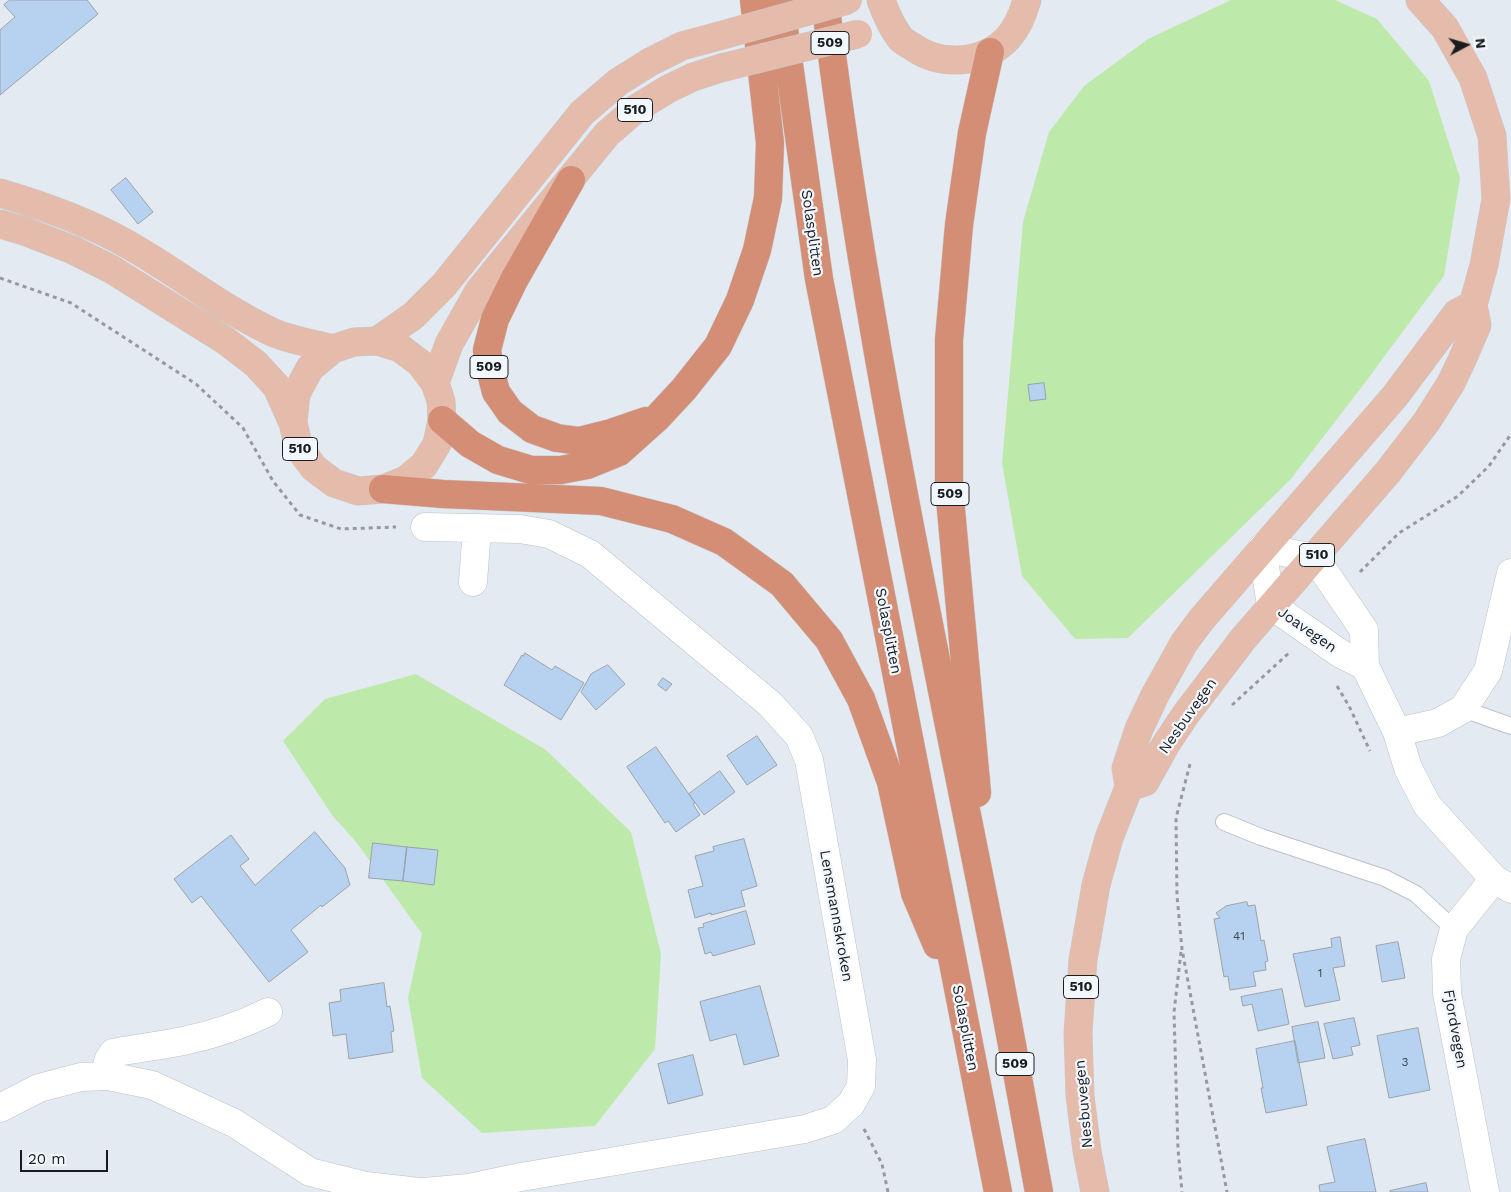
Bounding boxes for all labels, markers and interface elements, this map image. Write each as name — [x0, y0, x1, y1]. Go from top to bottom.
north arrow — [1441, 20, 1491, 70]
road number: 509 — [811, 32, 849, 54]
text: N — [1472, 37, 1489, 49]
road number: 510 — [618, 98, 652, 122]
street label: Solasplitten — [797, 189, 827, 277]
road number: 509 — [470, 356, 508, 378]
road number: 510 — [282, 438, 318, 460]
road number: 509 — [931, 482, 969, 506]
road number: 510 — [1300, 544, 1334, 566]
street label: Solasplitten — [871, 587, 905, 675]
street label: Joavegen — [1274, 603, 1340, 657]
street label: Nesbuvegen — [1155, 675, 1221, 757]
street label: Lensmannskroken — [816, 849, 856, 983]
house number: 41 — [1233, 929, 1245, 943]
house number: 1 — [1318, 966, 1322, 980]
road number: 510 — [1064, 976, 1098, 999]
street label: Solasplitten — [948, 984, 982, 1072]
street label: Fjordvegen — [1439, 988, 1471, 1070]
road number: 509 — [996, 1052, 1034, 1076]
house number: 3 — [1402, 1055, 1408, 1069]
street label: Nesbuvegen — [1071, 1059, 1097, 1149]
scale bar — [22, 1140, 110, 1172]
text: 20 m — [28, 1150, 66, 1168]

